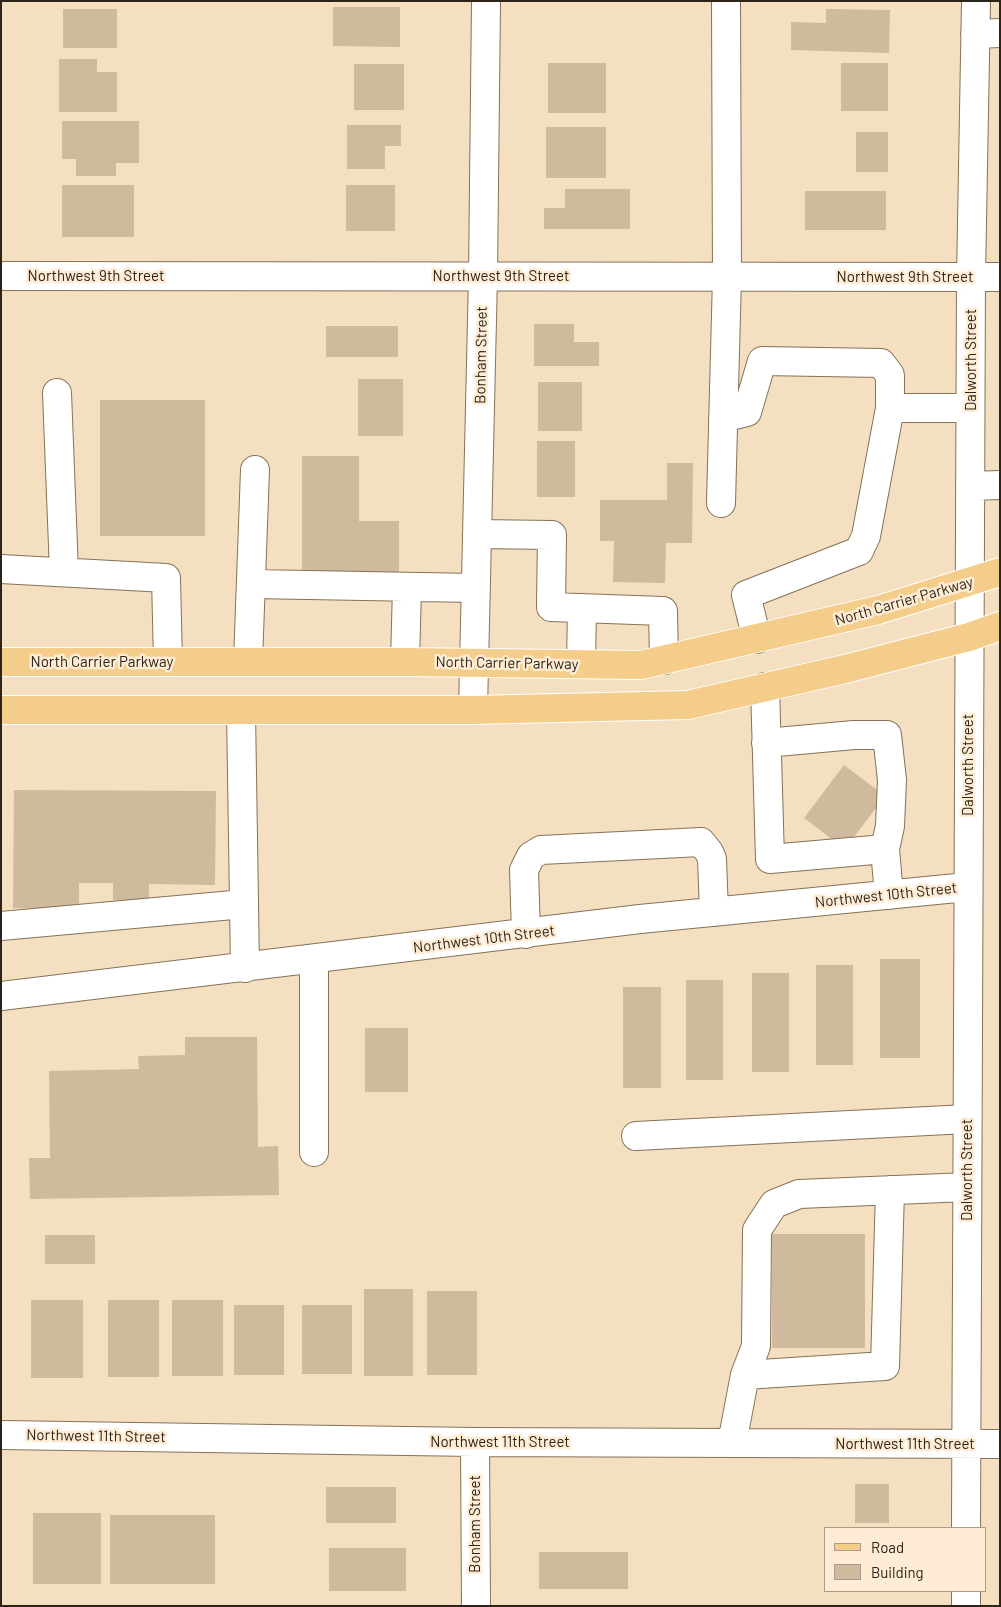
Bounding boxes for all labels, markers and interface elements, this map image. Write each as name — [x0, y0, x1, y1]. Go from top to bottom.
street label: Northwest 9th Street — [28, 267, 164, 285]
street label: Northwest 9th Street — [433, 267, 569, 285]
street label: Northwest 9th Street — [837, 268, 973, 286]
street label: Bonham Street — [471, 306, 491, 404]
street label: Dalworth Street — [962, 309, 980, 411]
street label: North Carrier Parkway — [833, 573, 975, 629]
street label: North Carrier Parkway — [30, 653, 174, 671]
street label: North Carrier Parkway — [435, 653, 579, 673]
street label: Dalworth Street — [959, 714, 977, 816]
street label: Northwest 10th Street — [814, 879, 958, 911]
street label: Northwest 10th Street — [412, 921, 556, 957]
street label: Dalworth Street — [958, 1119, 976, 1221]
street label: Northwest 11th Street — [26, 1426, 166, 1446]
street label: Northwest 11th Street — [430, 1433, 570, 1451]
street label: Northwest 11th Street — [835, 1435, 975, 1453]
street label: Bonham Street — [466, 1475, 484, 1573]
legend — [824, 1527, 986, 1592]
text: Road — [871, 1538, 904, 1556]
text: Building — [871, 1563, 924, 1581]

